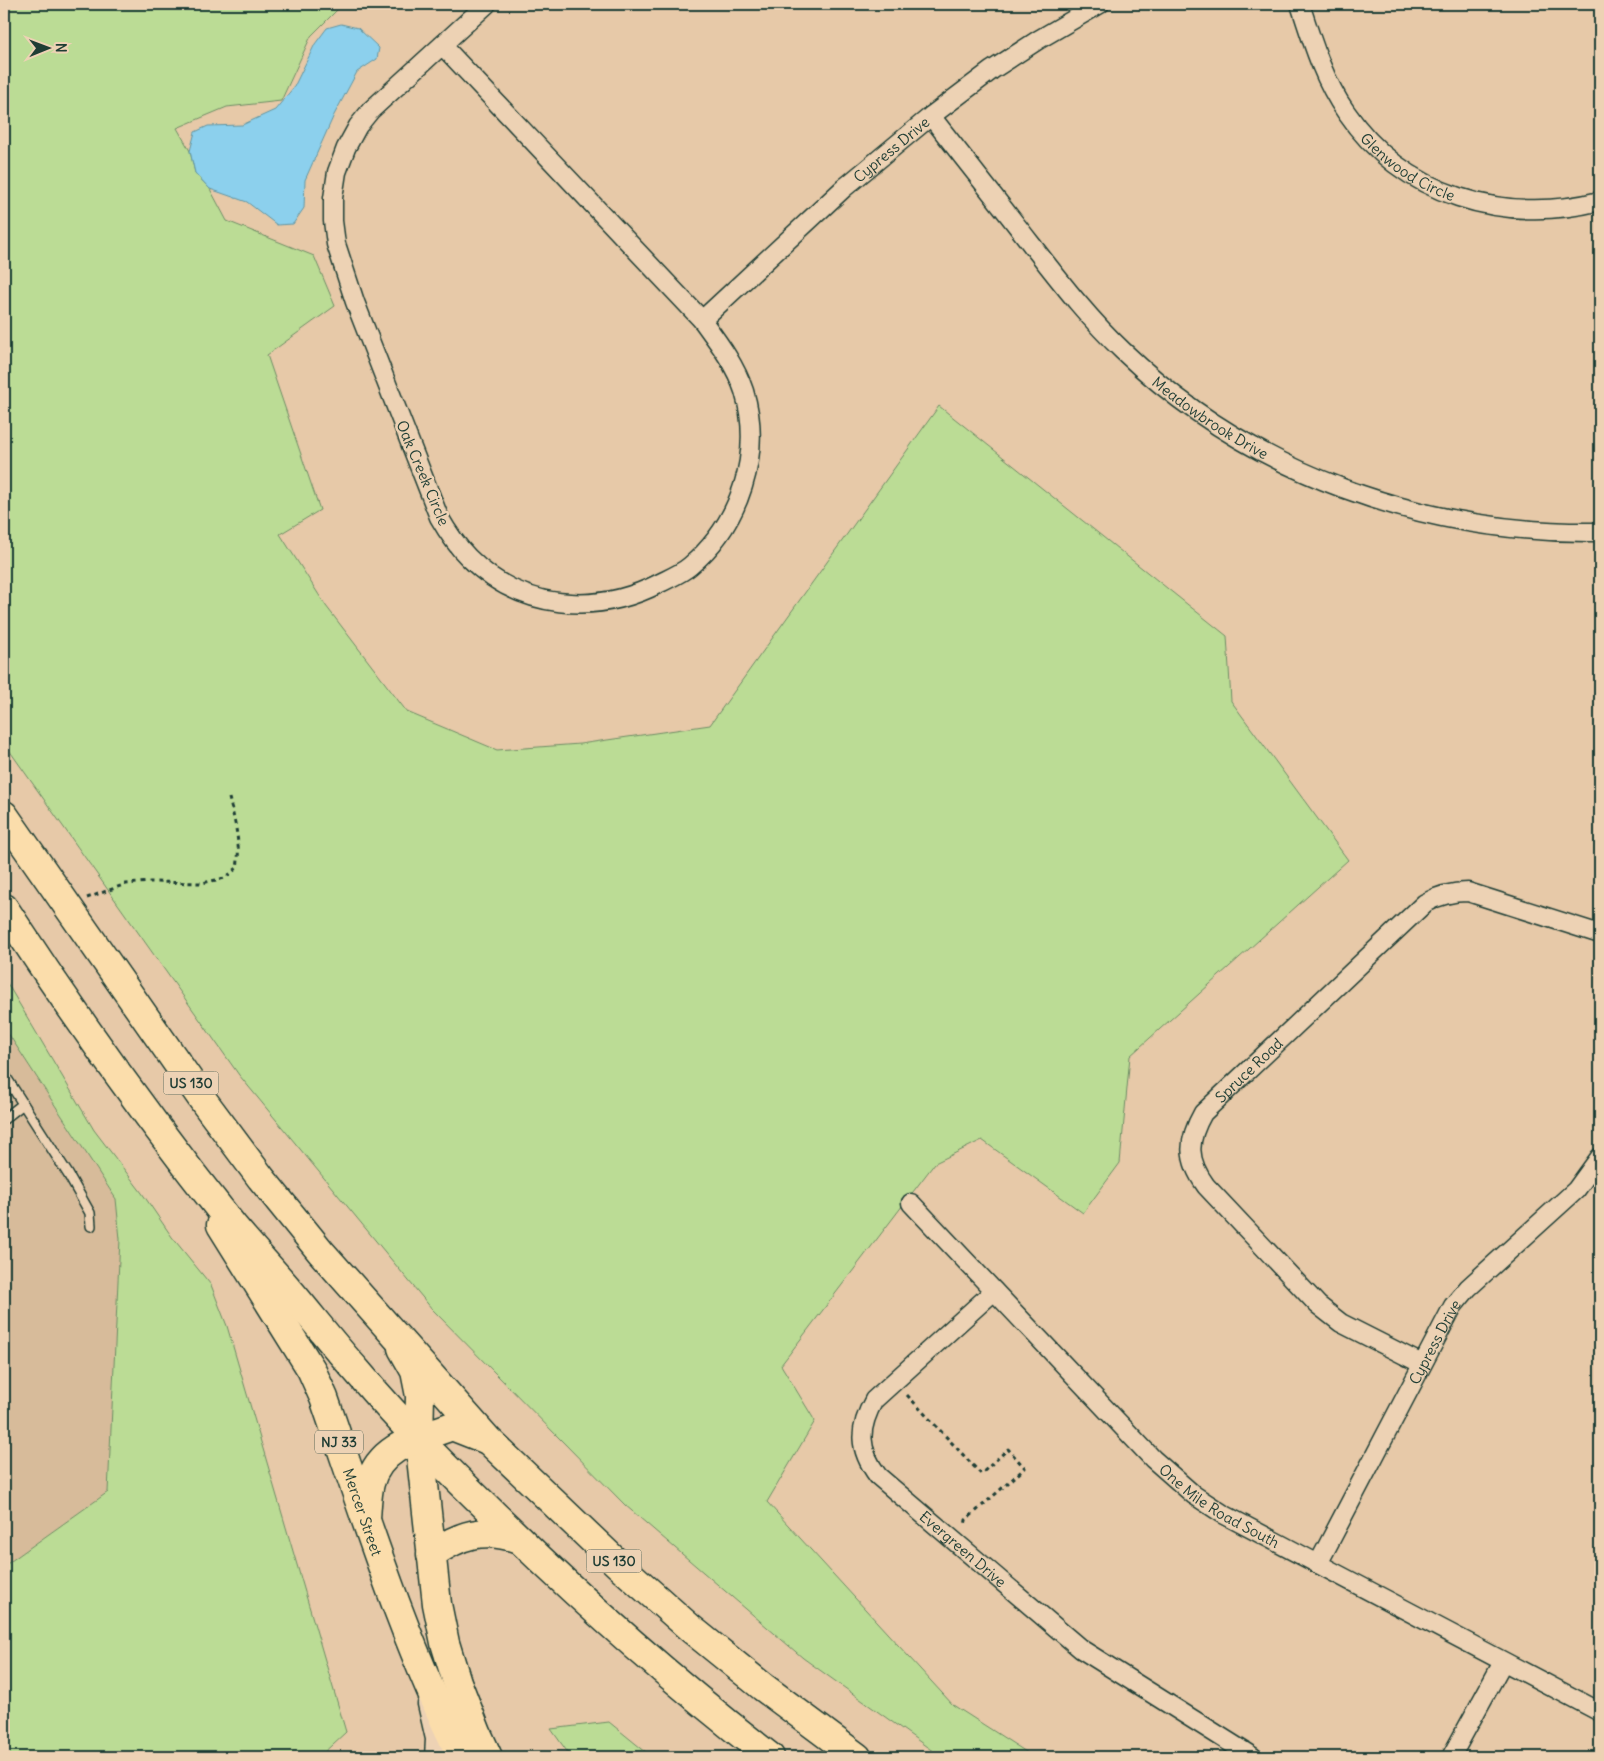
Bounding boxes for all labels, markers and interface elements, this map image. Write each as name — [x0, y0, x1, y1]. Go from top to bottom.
north arrow — [22, 22, 72, 72]
text: N — [52, 43, 70, 53]
street label: Cypress Drive — [849, 112, 933, 186]
street label: Glenwood Circle — [1357, 128, 1458, 205]
street label: Meadowbrook Drive — [1149, 372, 1272, 463]
street label: Oak Creek Circle — [392, 417, 454, 529]
street label: Spruce Road — [1211, 1033, 1287, 1106]
road number: US 130 — [164, 1072, 218, 1094]
street label: Cypress Drive — [1404, 1295, 1464, 1387]
road number: NJ 33 — [315, 1430, 363, 1454]
street label: One Mile Road South — [1155, 1459, 1283, 1552]
street label: Mercer Street — [339, 1466, 387, 1558]
street label: Evergreen Drive — [916, 1506, 1011, 1591]
road number: US 130 — [586, 1550, 642, 1572]

